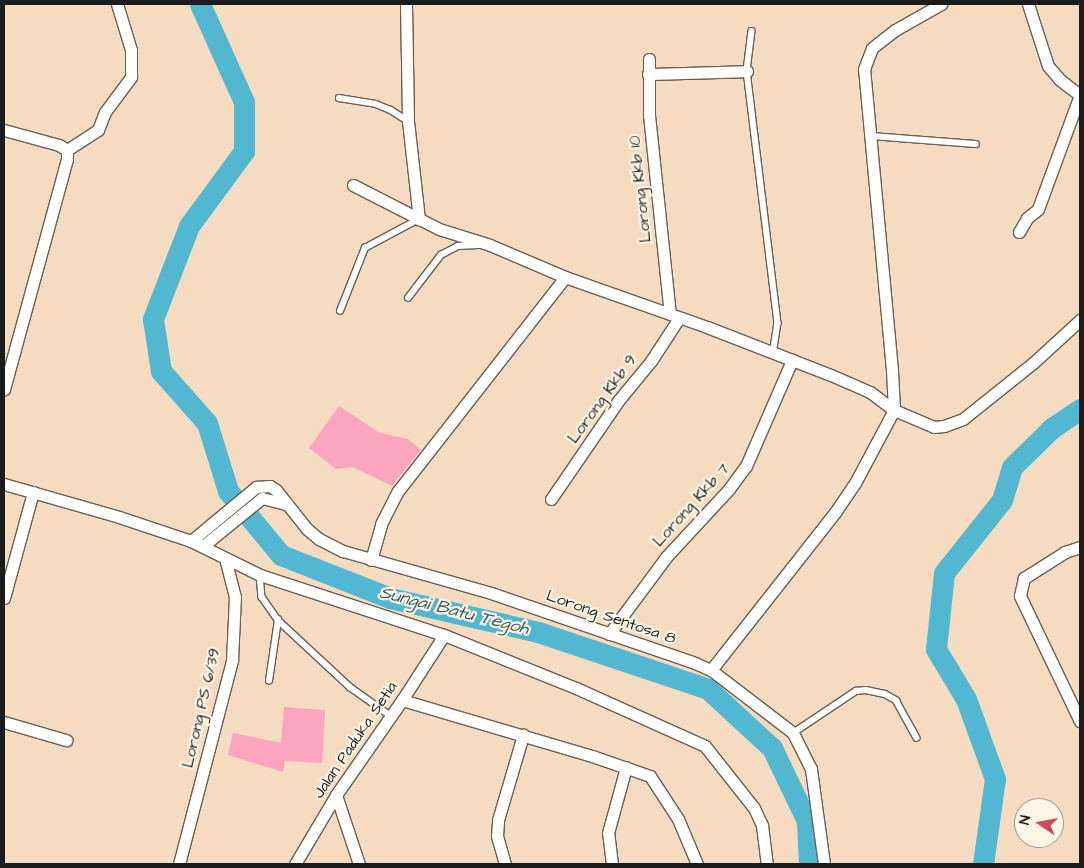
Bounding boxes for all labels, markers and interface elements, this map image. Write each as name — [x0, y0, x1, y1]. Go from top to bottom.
street label: Lorong Kkb 10 — [625, 134, 655, 244]
street label: Lorong Kkb 9 — [563, 351, 641, 447]
street label: Lorong Kkb 7 — [649, 459, 733, 551]
water label: Sungai Batu Tegoh — [377, 582, 531, 640]
street label: Lorong Sentosa 8 — [544, 586, 678, 648]
street label: Lorong PS 6/39 — [178, 646, 224, 770]
street label: Jalan Paduka Setia — [309, 678, 401, 802]
north arrow — [1014, 798, 1064, 848]
text: N — [1015, 814, 1036, 826]

